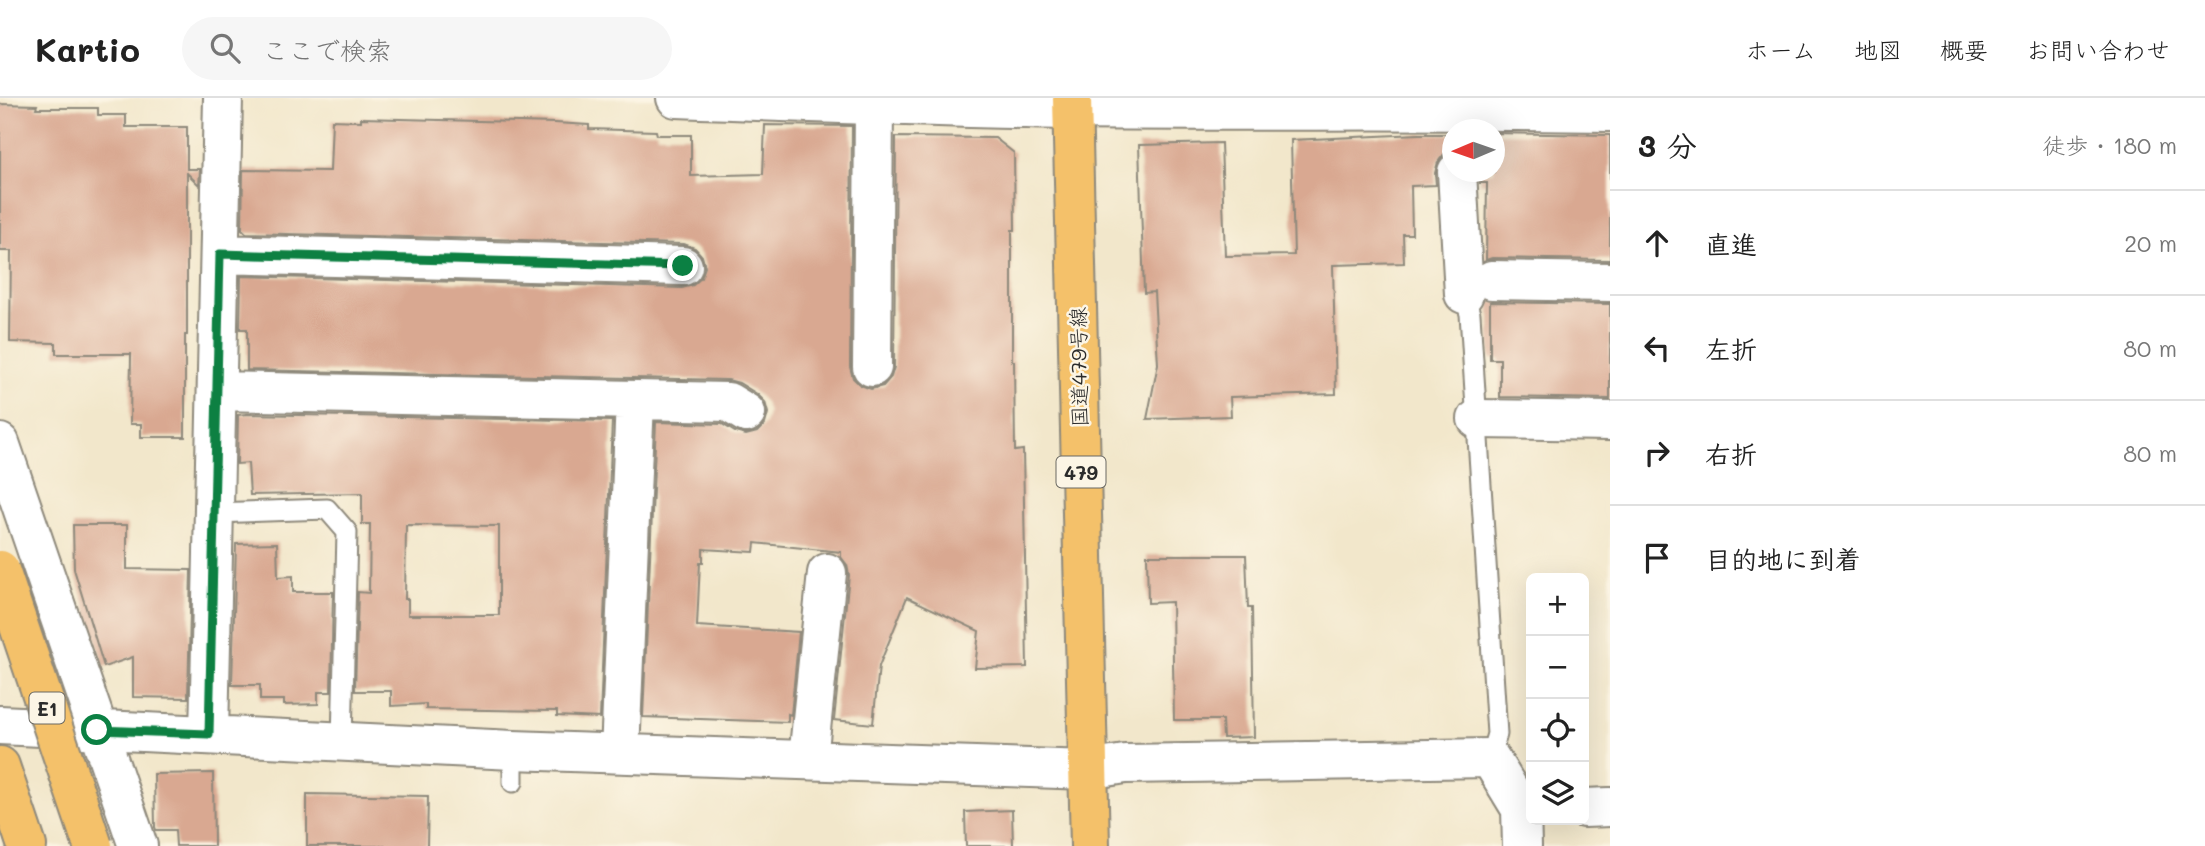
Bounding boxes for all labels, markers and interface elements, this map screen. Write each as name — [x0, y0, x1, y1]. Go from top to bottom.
search box — [182, 17, 672, 80]
text: Kartio — [35, 27, 140, 70]
icon: search — [206, 29, 244, 67]
text: ここで検索 — [262, 33, 392, 67]
text: ホーム — [1745, 34, 1816, 65]
text: 地図 — [1854, 34, 1902, 65]
text: 概要 — [1940, 34, 1988, 65]
text: お問い合わせ — [2026, 34, 2170, 65]
north arrow — [1442, 119, 1505, 182]
text: 3 分 — [1638, 125, 1697, 165]
text: 徒歩 · 180 m — [2042, 130, 2177, 160]
icon: ahead — [1638, 224, 1676, 262]
text: 直進 — [1705, 227, 1757, 261]
text: 20 m — [2124, 228, 2177, 258]
route end — [667, 250, 698, 281]
street label: 国道479号線 — [1063, 307, 1093, 427]
icon: left — [1638, 329, 1676, 367]
text: 左折 — [1705, 332, 1757, 366]
text: 80 m — [2123, 333, 2177, 363]
icon: right — [1638, 434, 1676, 472]
text: 右折 — [1705, 437, 1757, 471]
text: 80 m — [2123, 438, 2177, 468]
road number: 479 — [1056, 456, 1106, 488]
icon: arrive — [1638, 539, 1676, 577]
text: 目的地に到着 — [1705, 542, 1861, 576]
map controls — [1526, 573, 1589, 825]
button: + — [1526, 573, 1589, 636]
button: − — [1526, 636, 1589, 699]
road number: E1 — [30, 692, 64, 723]
button: locate — [1526, 699, 1589, 762]
route start — [81, 714, 112, 745]
button: layers — [1526, 762, 1589, 825]

